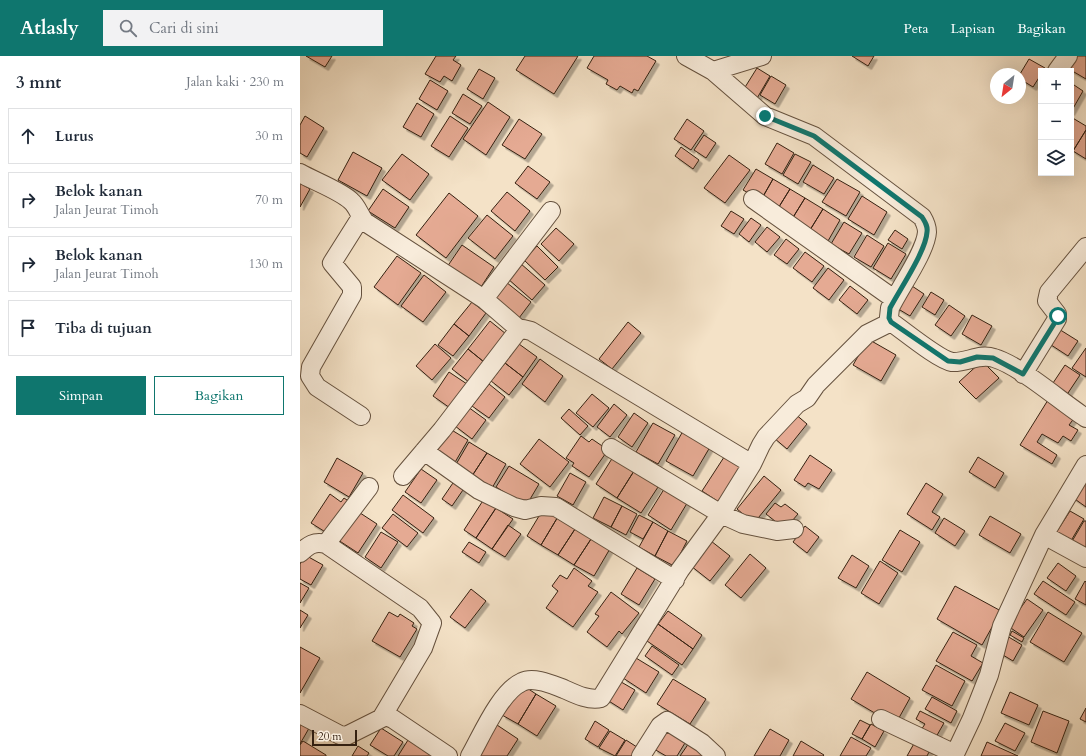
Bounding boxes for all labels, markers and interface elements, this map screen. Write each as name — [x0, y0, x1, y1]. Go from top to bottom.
search box — [103, 10, 383, 46]
text: Atlasly — [20, 15, 79, 41]
icon: search — [117, 17, 139, 39]
text: Cari di sini — [149, 18, 219, 38]
text: Peta — [903, 19, 929, 38]
text: Lapisan — [951, 19, 995, 38]
text: Bagikan — [1017, 19, 1066, 38]
north arrow — [990, 68, 1026, 104]
map controls — [1038, 68, 1074, 176]
button: + — [1038, 68, 1074, 104]
text: 3 mnt — [16, 71, 61, 94]
text: Jalan kaki · 230 m — [186, 73, 284, 91]
button: − — [1038, 104, 1074, 140]
route end — [756, 107, 774, 125]
icon: ahead — [17, 125, 39, 147]
text: Lurus — [55, 126, 94, 146]
text: 30 m — [255, 127, 283, 145]
button: layers — [1038, 140, 1074, 176]
text: Belok kanan — [55, 181, 143, 201]
icon: right — [17, 189, 39, 211]
text: 70 m — [255, 191, 283, 209]
text: Jalan Jeurat Timoh — [55, 201, 159, 219]
text: Belok kanan — [55, 245, 143, 265]
icon: right — [17, 253, 39, 275]
text: 130 m — [249, 255, 283, 273]
text: Jalan Jeurat Timoh — [55, 265, 159, 283]
route start — [1049, 307, 1067, 325]
icon: arrive — [17, 317, 39, 339]
text: Tiba di tujuan — [55, 318, 152, 338]
button: Simpan — [16, 376, 146, 415]
button: Bagikan — [154, 376, 284, 415]
scale bar — [312, 728, 357, 747]
text: 20 m — [318, 729, 342, 744]

